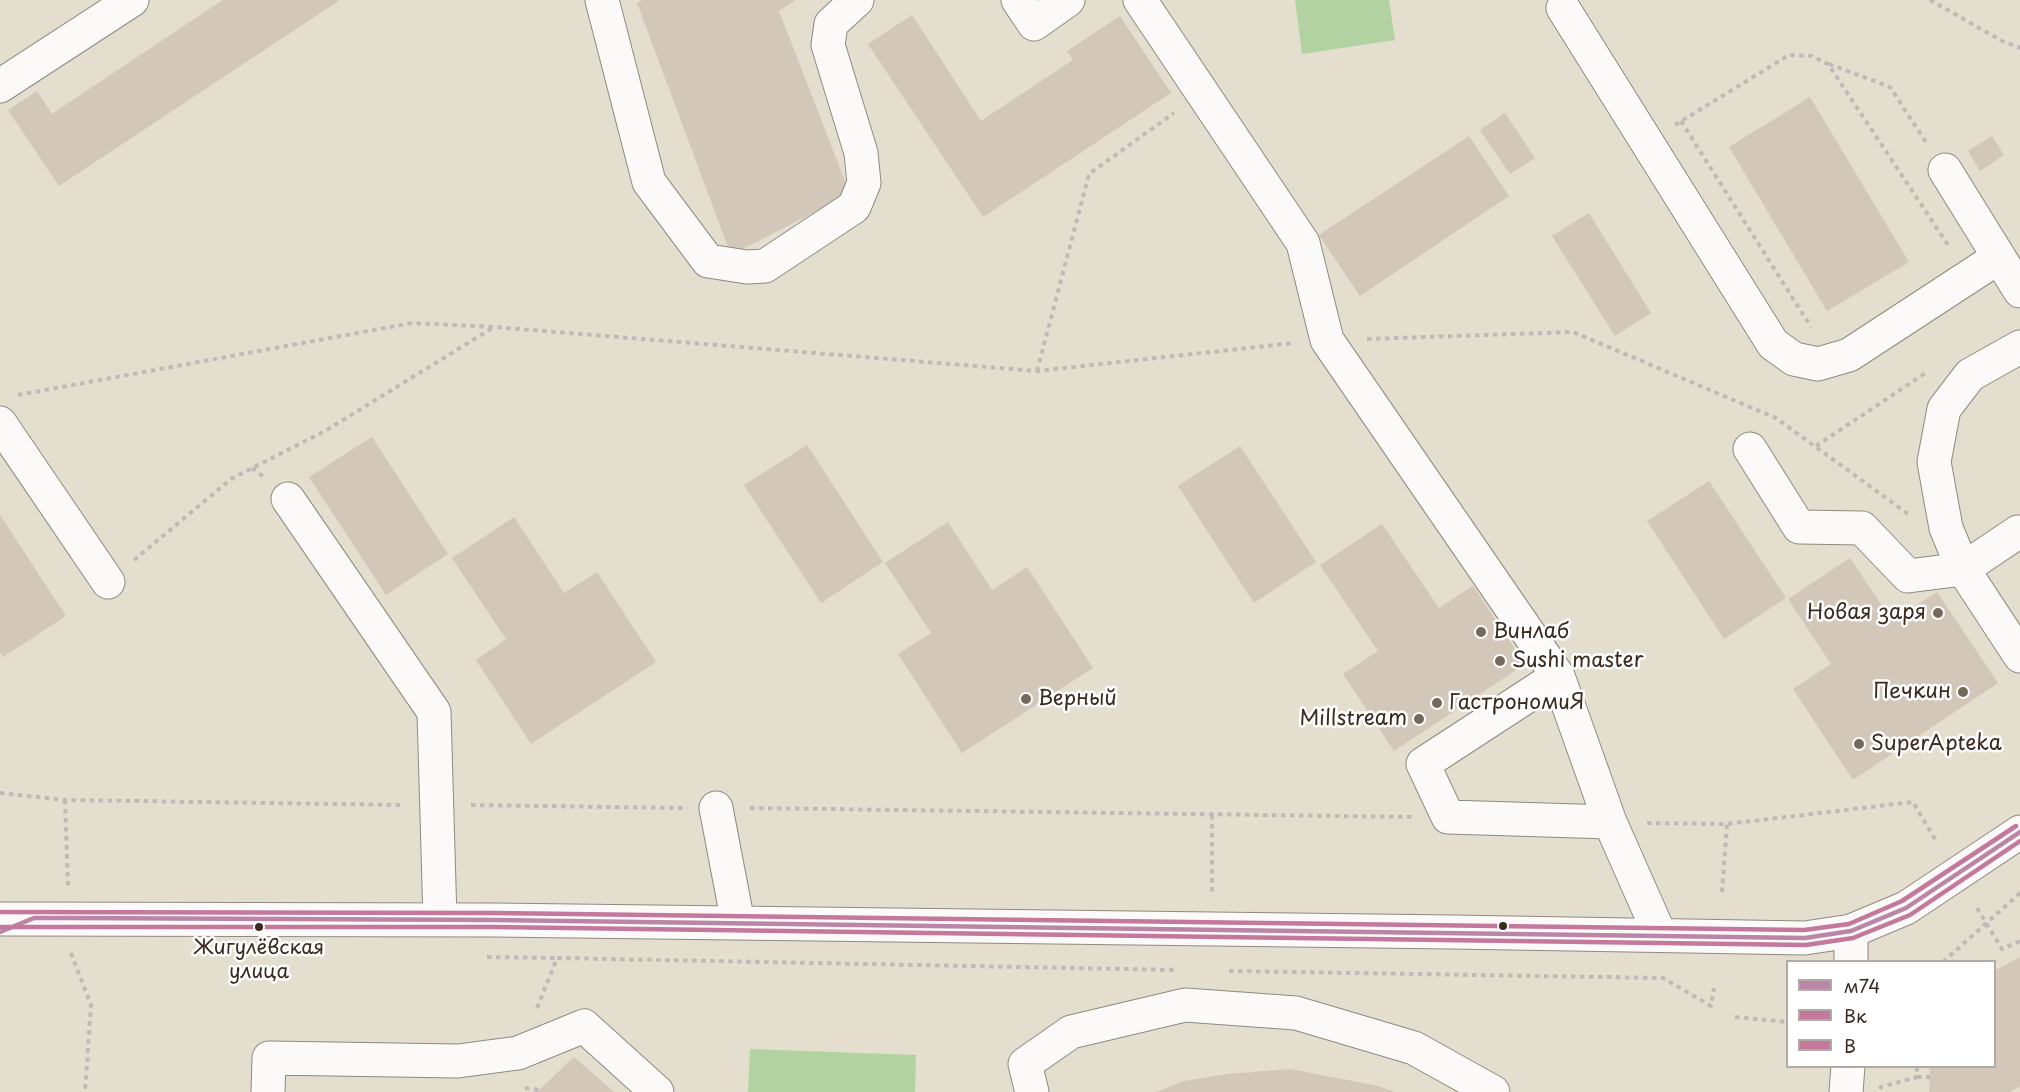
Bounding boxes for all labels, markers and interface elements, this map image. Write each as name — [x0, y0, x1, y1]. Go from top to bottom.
place label: Новая заря — [1807, 600, 1926, 626]
marker: Новая заря — [1931, 606, 1945, 620]
place label: Винлаб — [1493, 619, 1569, 645]
marker: Винлаб — [1474, 625, 1488, 639]
place label: Sushi master — [1512, 648, 1643, 674]
marker: Sushi master — [1493, 654, 1507, 668]
place label: Печкин — [1873, 679, 1951, 705]
marker: Печкин — [1956, 685, 1970, 699]
place label: Верный — [1038, 686, 1117, 712]
place label: ГастрономиЯ — [1449, 690, 1584, 716]
marker: Верный — [1019, 692, 1033, 706]
marker: ГастрономиЯ — [1430, 696, 1444, 710]
place label: Millstream — [1300, 706, 1407, 732]
marker: Millstream — [1412, 712, 1426, 726]
place label: SuperApteka — [1871, 731, 2002, 757]
marker: SuperApteka — [1852, 737, 1866, 751]
unlabelled marker — [1497, 920, 1509, 932]
marker: Жигулёвская улица — [253, 921, 265, 933]
place label: Жигулёвская улица — [194, 936, 324, 983]
legend — [1786, 960, 1996, 1068]
text: м74 — [1844, 972, 1880, 999]
text: Вк — [1844, 1002, 1867, 1029]
text: В — [1844, 1032, 1856, 1059]

